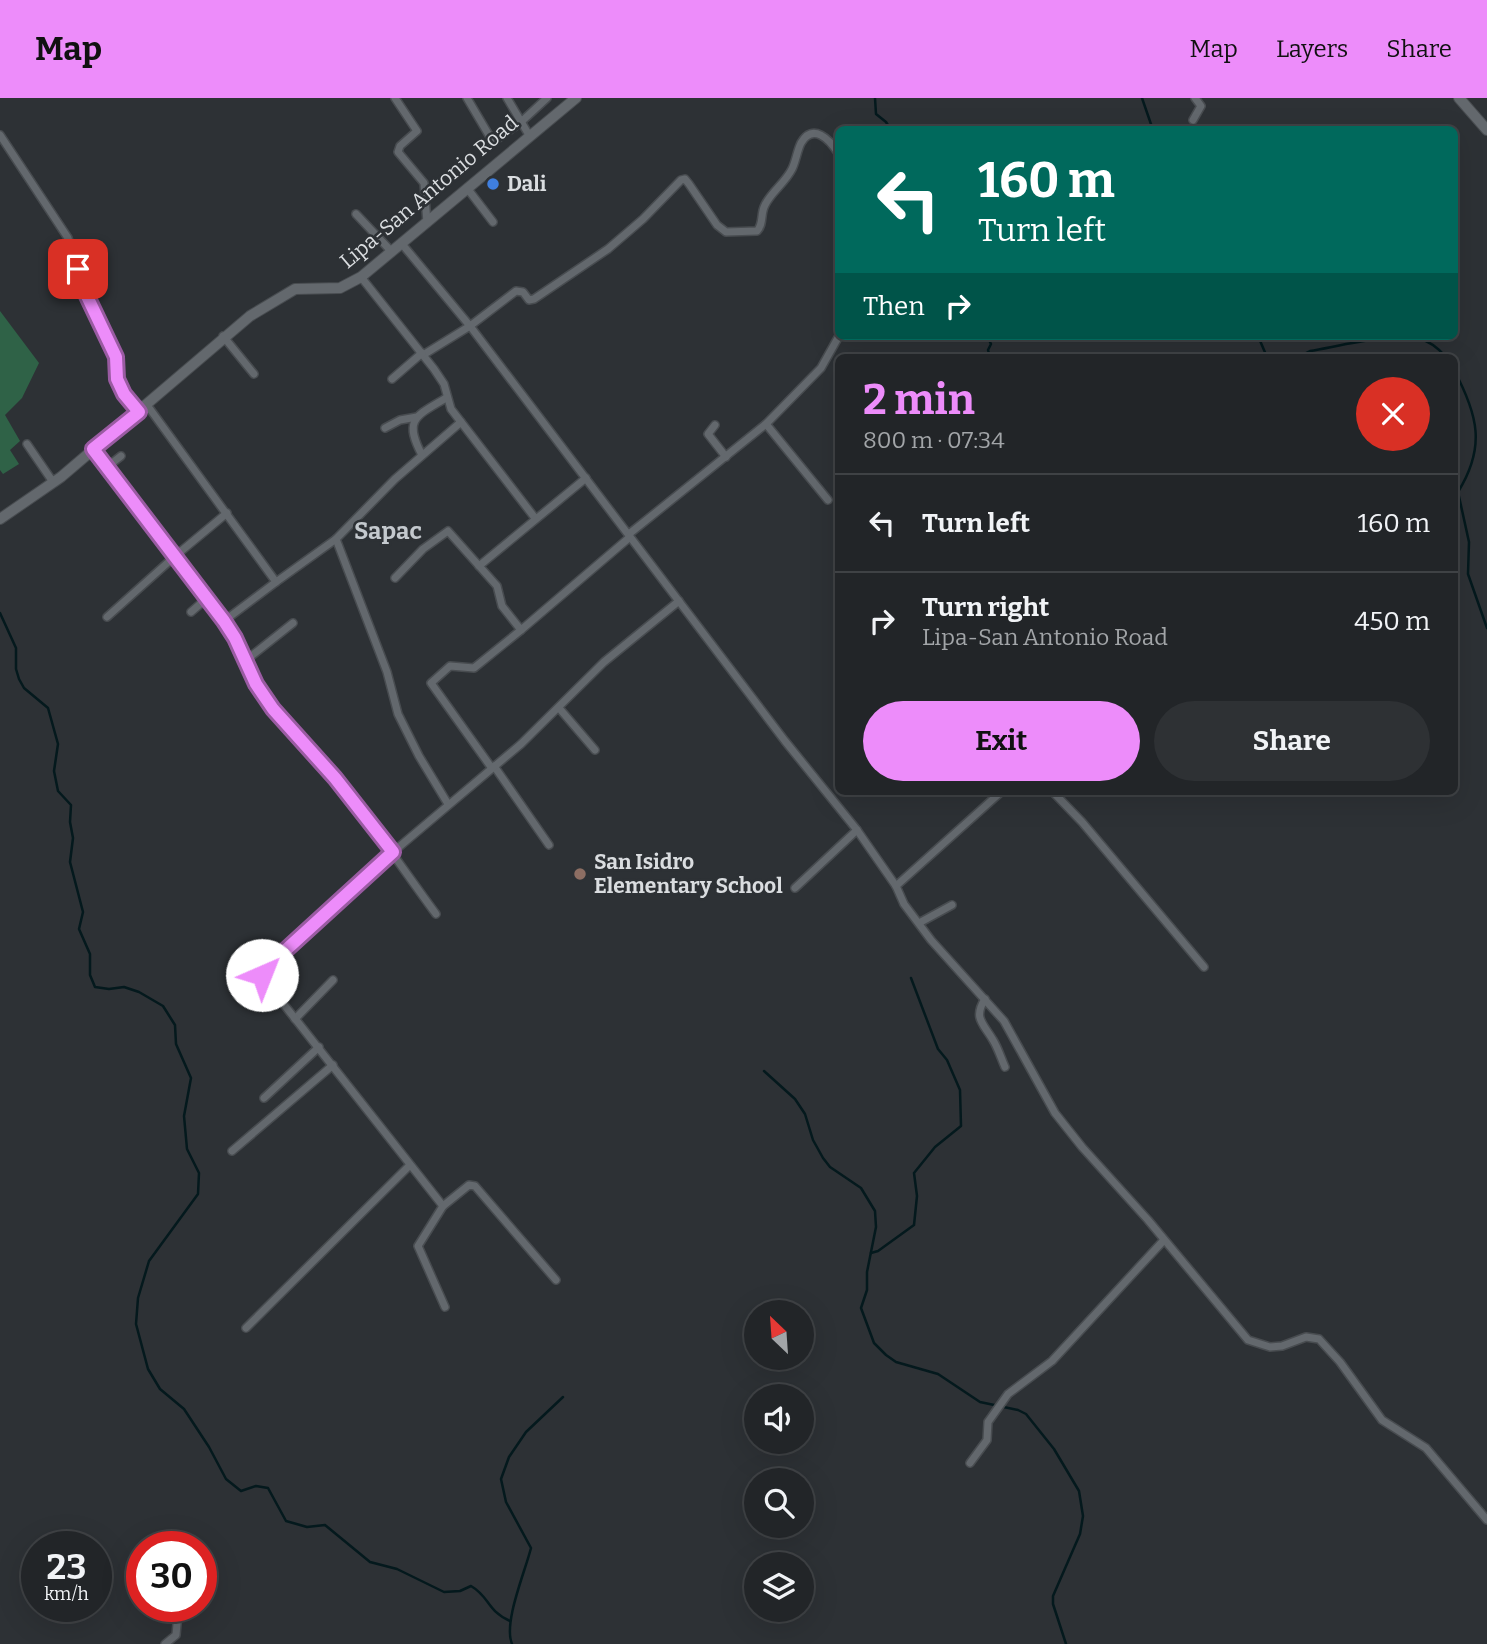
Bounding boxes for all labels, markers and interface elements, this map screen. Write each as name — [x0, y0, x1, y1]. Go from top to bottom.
text: Map — [35, 29, 102, 69]
text: Map — [1190, 35, 1238, 63]
text: Layers — [1276, 35, 1348, 63]
text: Share — [1386, 35, 1452, 63]
street label: Lipa-San Antonio Road — [335, 110, 523, 274]
text: 160 m — [978, 151, 1115, 210]
icon: left — [863, 154, 954, 245]
place label: Dali — [507, 171, 547, 197]
marker: Dali — [485, 176, 501, 192]
text: Turn left — [978, 211, 1106, 249]
pin — [48, 239, 108, 299]
icon: arrive — [59, 250, 97, 288]
icon: right — [939, 287, 977, 325]
text: Then — [863, 291, 925, 322]
text: 2 min — [863, 375, 975, 425]
button: close — [1356, 377, 1430, 451]
text: 800 m · 07:34 — [863, 426, 1005, 454]
icon: left — [863, 504, 901, 542]
text: Turn left — [922, 508, 1030, 539]
text: 160 m — [1358, 508, 1430, 539]
district label: Sapac — [354, 517, 422, 545]
text: Turn right — [922, 592, 1049, 623]
icon: right — [863, 602, 901, 640]
text: 450 m — [1354, 606, 1430, 637]
text: Lipa-San Antonio Road — [922, 623, 1168, 651]
button: Exit — [863, 701, 1140, 781]
button: Share — [1154, 701, 1430, 781]
place label: San Isidro Elementary School — [594, 849, 783, 899]
marker: San Isidro Elementary School — [572, 866, 588, 882]
position arrow — [225, 938, 299, 1012]
north arrow — [744, 1300, 814, 1370]
map controls — [744, 1300, 814, 1622]
button: sound — [744, 1384, 814, 1454]
button: search — [744, 1468, 814, 1538]
speed limit sign: 30 — [126, 1531, 217, 1622]
text: 23 — [47, 1546, 86, 1588]
button: layers — [744, 1552, 814, 1622]
text: km/h — [44, 1583, 89, 1605]

